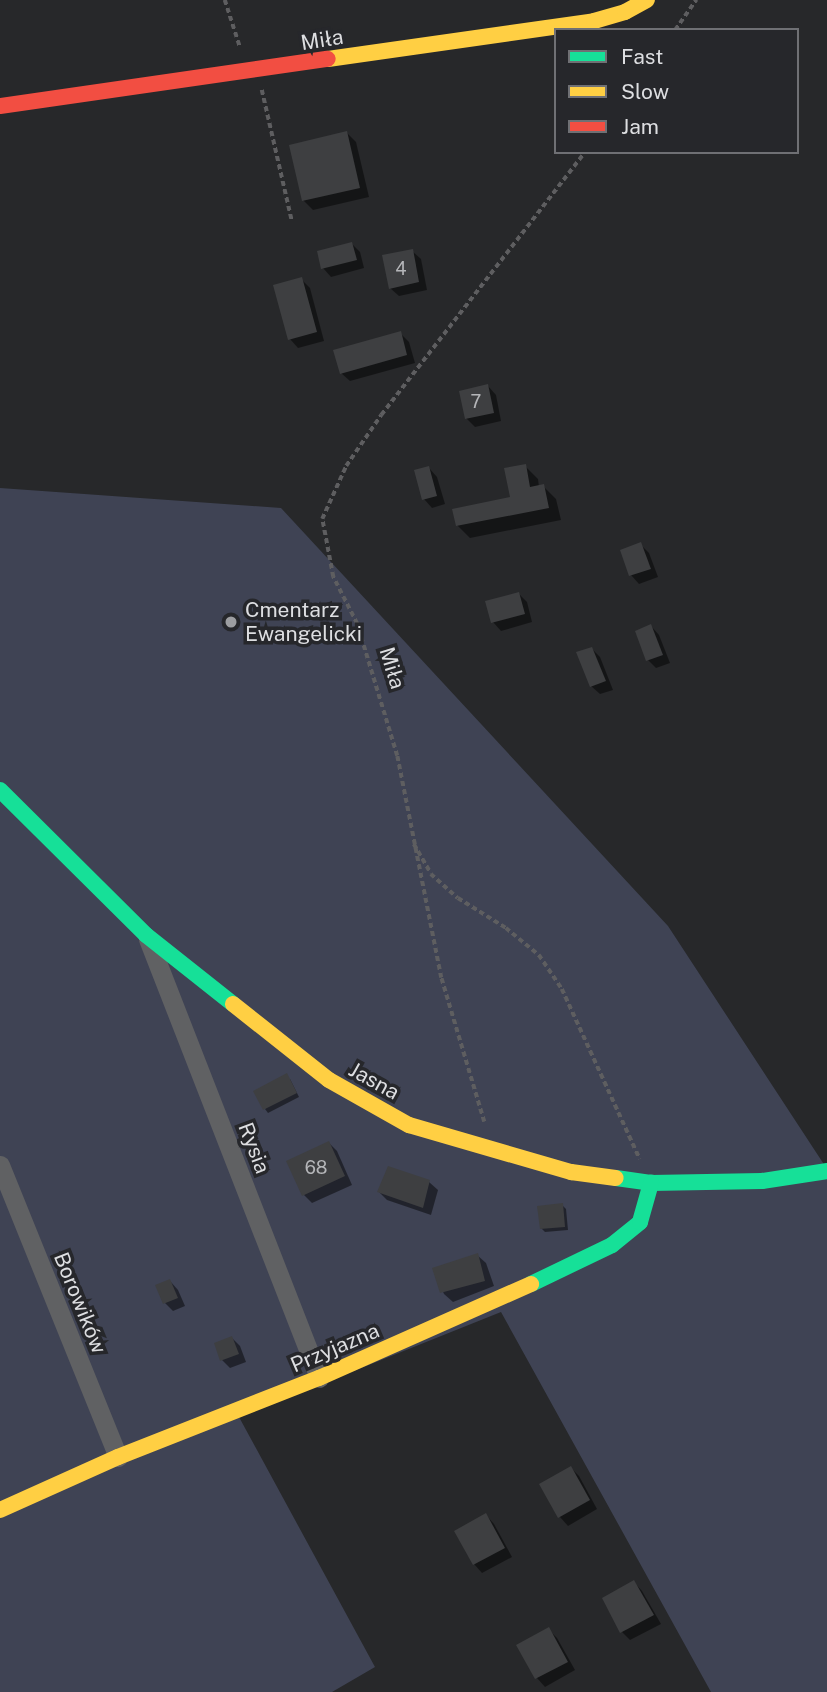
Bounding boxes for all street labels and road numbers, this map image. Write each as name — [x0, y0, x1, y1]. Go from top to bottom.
street label: Miła — [299, 24, 345, 56]
street label: Miła — [374, 644, 410, 692]
street label: Jasna — [344, 1057, 404, 1105]
street label: Rysia — [233, 1119, 275, 1177]
street label: Borowików — [48, 1249, 112, 1357]
street label: Przyjazna — [287, 1318, 383, 1378]

